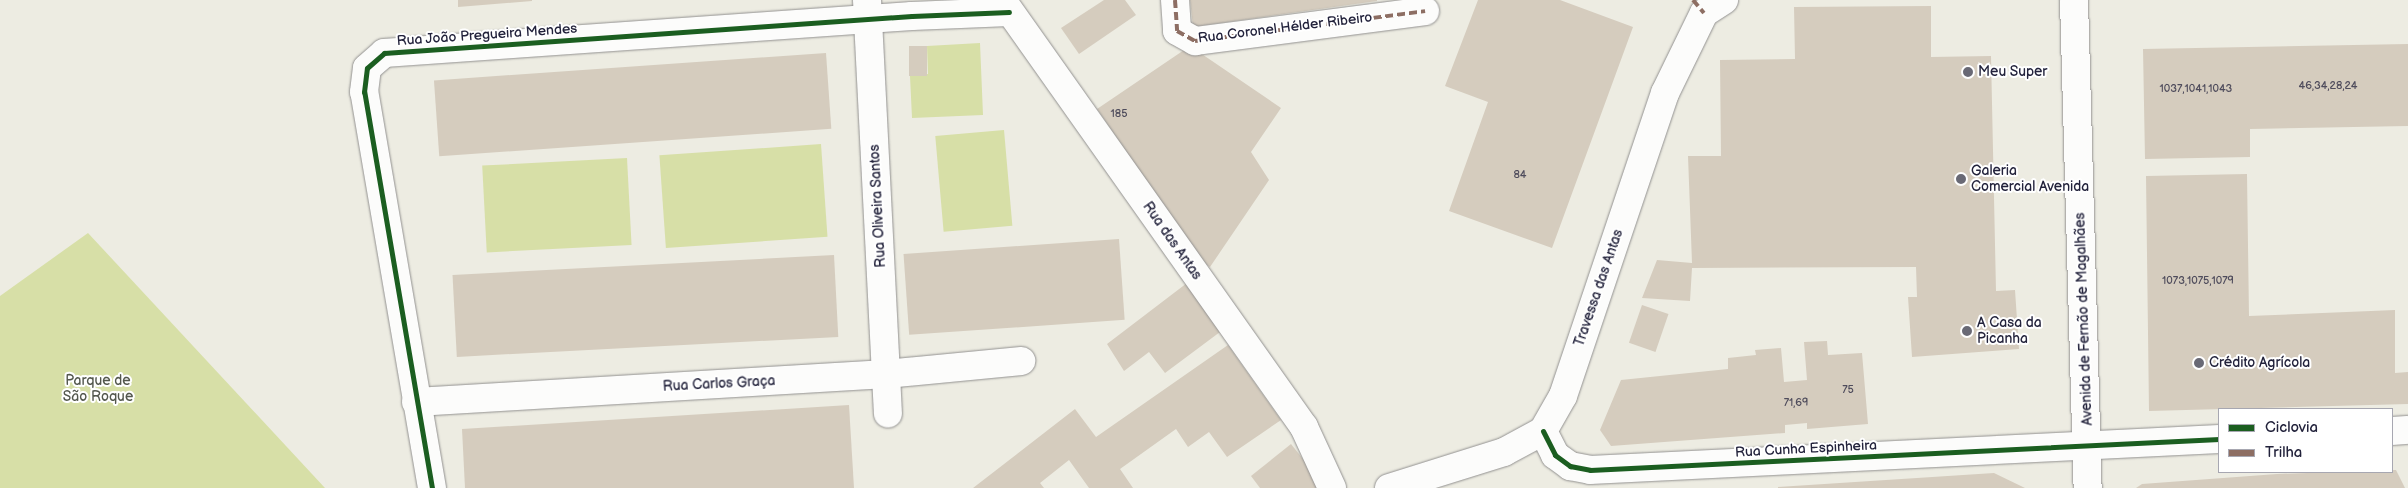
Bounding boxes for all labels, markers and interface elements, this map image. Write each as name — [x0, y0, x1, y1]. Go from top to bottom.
street label: Rua Coronel Hélder Ribeiro — [1197, 9, 1373, 47]
street label: Rua João Pregueira Mendes — [396, 20, 578, 50]
place label: Meu Super — [1978, 64, 2048, 80]
marker: Meu Super — [1962, 66, 1974, 78]
house number: 46,34,28,24 — [2299, 79, 2357, 93]
house number: 1037,1041,1043 — [2160, 82, 2232, 96]
house number: 185 — [1111, 107, 1127, 121]
street label: Rua Oliveira Santos — [866, 144, 890, 268]
place label: Galeria Comercial Avenida — [1971, 163, 2089, 196]
house number: 84 — [1513, 168, 1527, 182]
marker: Galeria Comercial Avenida — [1955, 173, 1967, 185]
street label: Rua das Antas — [1139, 199, 1205, 283]
street label: Avenida de Fernão de Magalhães — [2072, 212, 2096, 426]
street label: Travessa das Antas — [1571, 227, 1627, 349]
house number: 1073,1075,1079 — [2162, 274, 2234, 288]
place label: A Casa da Picanha — [1977, 315, 2042, 348]
marker: A Casa da Picanha — [1961, 325, 1973, 337]
place label: Crédito Agrícola — [2209, 355, 2310, 371]
marker: Crédito Agrícola — [2193, 357, 2205, 369]
park label: Parque de São Roque — [63, 373, 133, 406]
street label: Rua Carlos Graça — [662, 373, 776, 395]
house number: 75 — [1842, 383, 1854, 397]
house number: 71,69 — [1784, 396, 1808, 410]
legend — [2218, 408, 2393, 473]
text: Ciclovia — [2265, 418, 2318, 437]
street label: Rua Cunha Espinheira — [1735, 437, 1877, 461]
text: Trilha — [2265, 443, 2302, 462]

